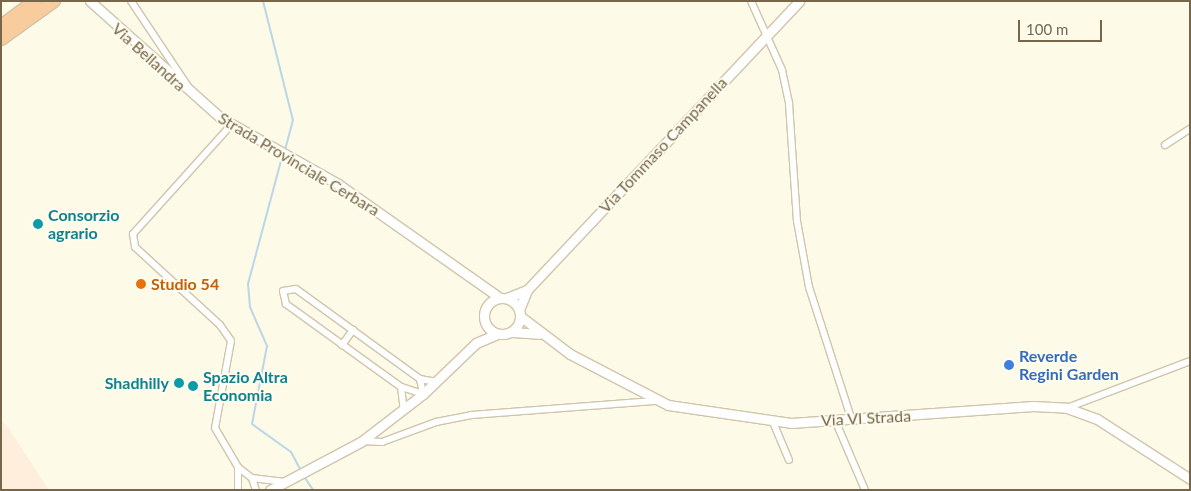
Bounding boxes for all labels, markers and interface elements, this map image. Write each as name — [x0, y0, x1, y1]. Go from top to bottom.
scale bar — [1021, 10, 1105, 42]
street label: Via Bellandra — [108, 19, 190, 95]
text: 100 m — [1026, 20, 1068, 38]
street label: Via Tommaso Campanella — [595, 73, 731, 217]
street label: Strada Provinciale Cerbara — [215, 108, 383, 220]
place label: Consorzio agrario — [48, 205, 119, 243]
marker: Consorzio agrario — [32, 218, 44, 230]
place label: Studio 54 — [151, 274, 219, 294]
marker: Studio 54 — [135, 278, 147, 290]
place label: Reverde Regini Garden — [1019, 346, 1119, 384]
marker: Reverde Regini Garden — [1003, 359, 1015, 371]
place label: Spazio Altra Economia — [203, 367, 288, 405]
place label: Shadhilly — [105, 373, 169, 393]
marker: Shadhilly — [173, 377, 185, 389]
marker: Spazio Altra Economia — [187, 380, 199, 392]
street label: Via VI Strada — [820, 406, 912, 430]

